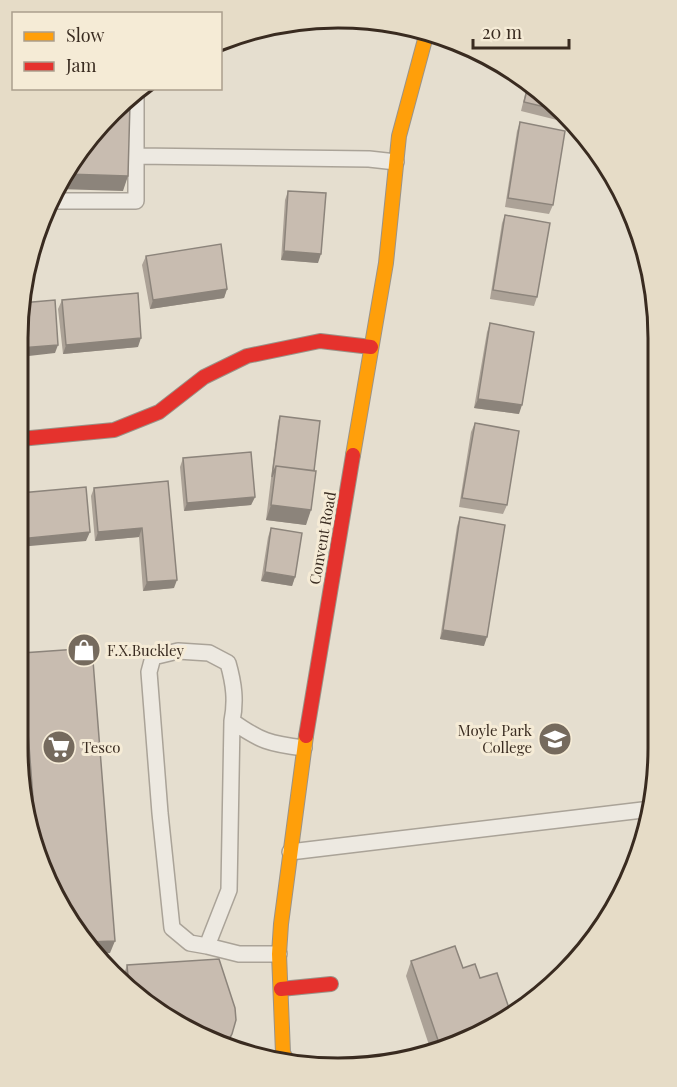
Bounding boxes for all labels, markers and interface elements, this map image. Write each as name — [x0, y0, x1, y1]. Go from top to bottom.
legend — [12, 12, 222, 90]
scale bar — [473, 12, 569, 50]
text: 20 m — [482, 20, 522, 44]
text: Slow — [66, 23, 104, 47]
text: Jam — [65, 53, 96, 77]
street label: Convent Road — [304, 490, 340, 586]
shop icon: F.X.Buckley — [66, 632, 102, 668]
place label: F.X.Buckley — [107, 640, 184, 660]
place label: Moyle Park College — [458, 720, 533, 757]
school or university icon: Moyle Park College — [537, 721, 573, 757]
supermarket icon: Tesco — [41, 729, 77, 765]
place label: Tesco — [82, 737, 120, 757]

